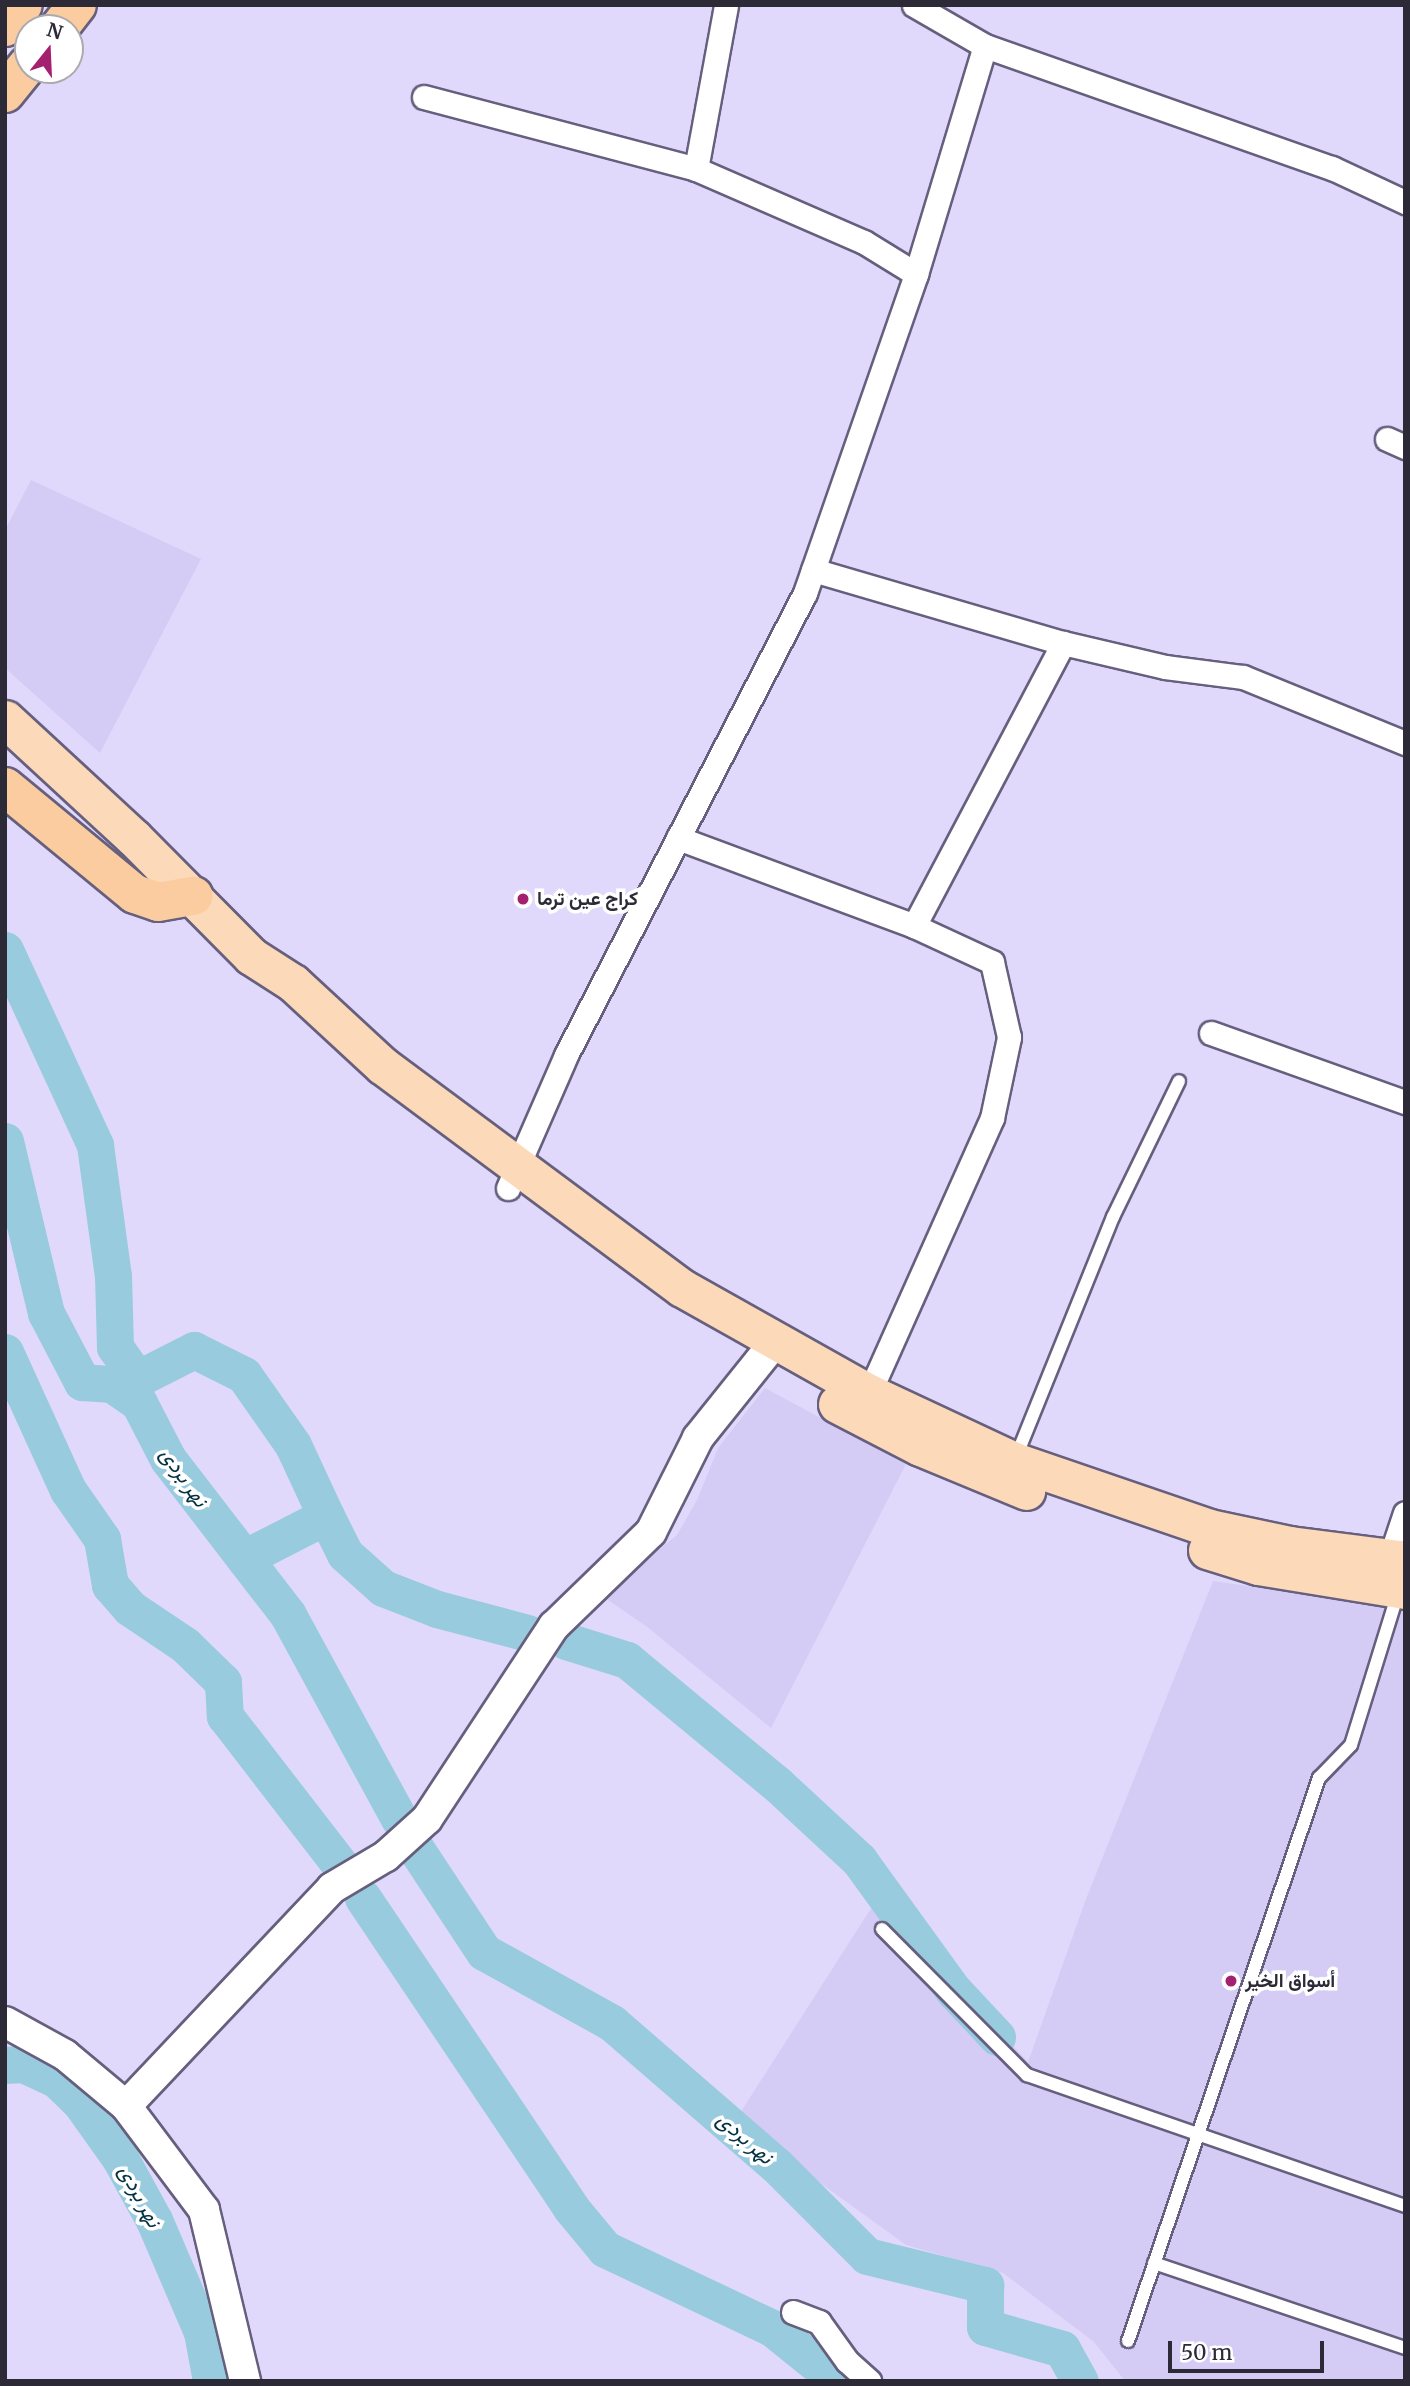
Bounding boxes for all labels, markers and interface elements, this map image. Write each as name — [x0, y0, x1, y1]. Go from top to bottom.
north arrow — [14, 14, 84, 84]
text: N — [44, 17, 66, 45]
place label: كراج عين ترما — [537, 888, 638, 910]
marker: كراج عين ترما — [515, 891, 531, 907]
water label: نهر بردى — [155, 1442, 213, 1512]
place label: أسواق الخير — [1245, 1970, 1335, 1992]
marker: أسواق الخير — [1223, 1973, 1239, 1989]
water label: نهر بردى — [712, 2107, 778, 2169]
water label: نهر بردى — [113, 2161, 167, 2231]
scale bar — [1172, 2326, 1328, 2370]
text: 50 m — [1181, 2339, 1232, 2366]

